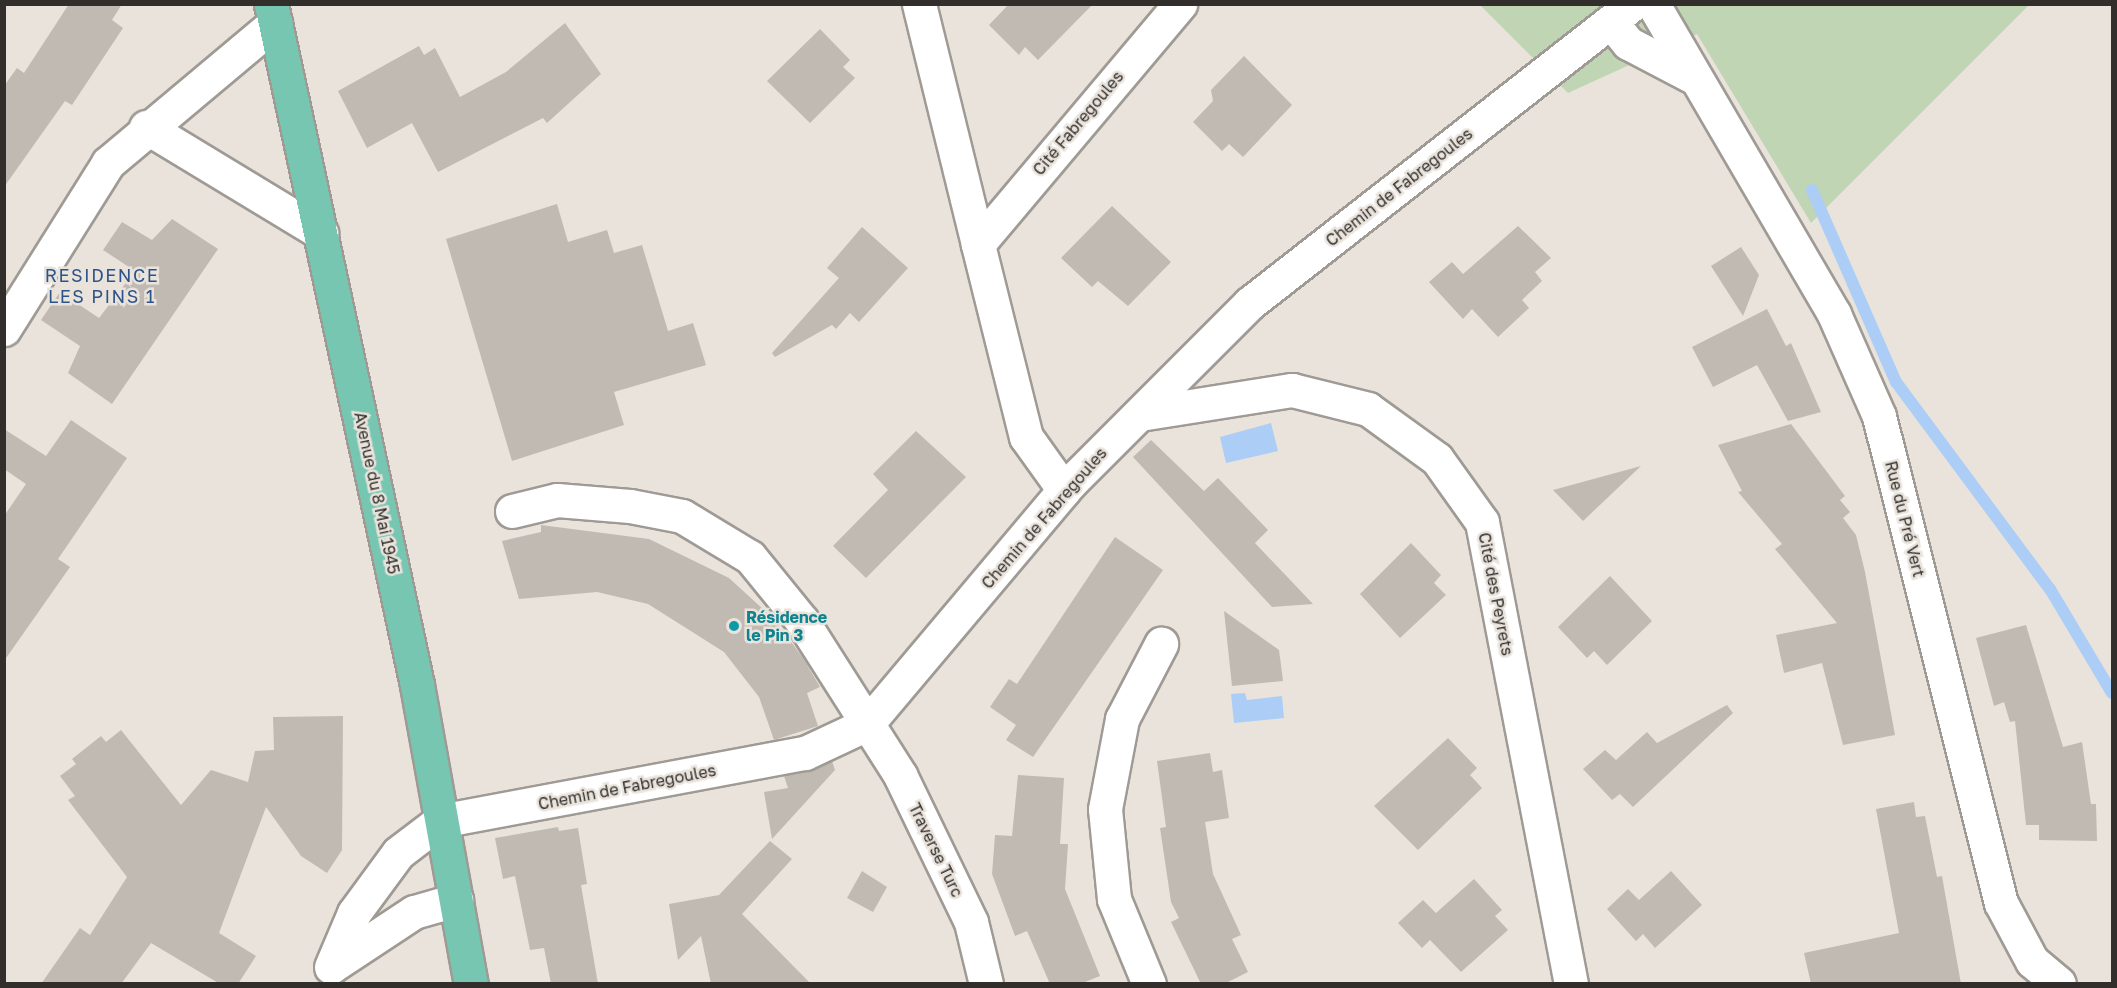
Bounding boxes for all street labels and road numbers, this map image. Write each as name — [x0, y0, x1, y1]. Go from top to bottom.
street label: Cité Fabregoules — [1029, 67, 1127, 179]
street label: Chemin de Fabregoules — [1322, 124, 1476, 250]
street label: Avenue du 8 Mai 1945 — [350, 410, 404, 576]
street label: Chemin de Fabregoules — [977, 444, 1111, 592]
street label: Rue du Pré Vert — [1881, 459, 1929, 579]
street label: Cité des Peyrets — [1475, 531, 1517, 657]
street label: Chemin de Fabregoules — [536, 760, 718, 814]
street label: Traverse Turc — [905, 800, 967, 900]

